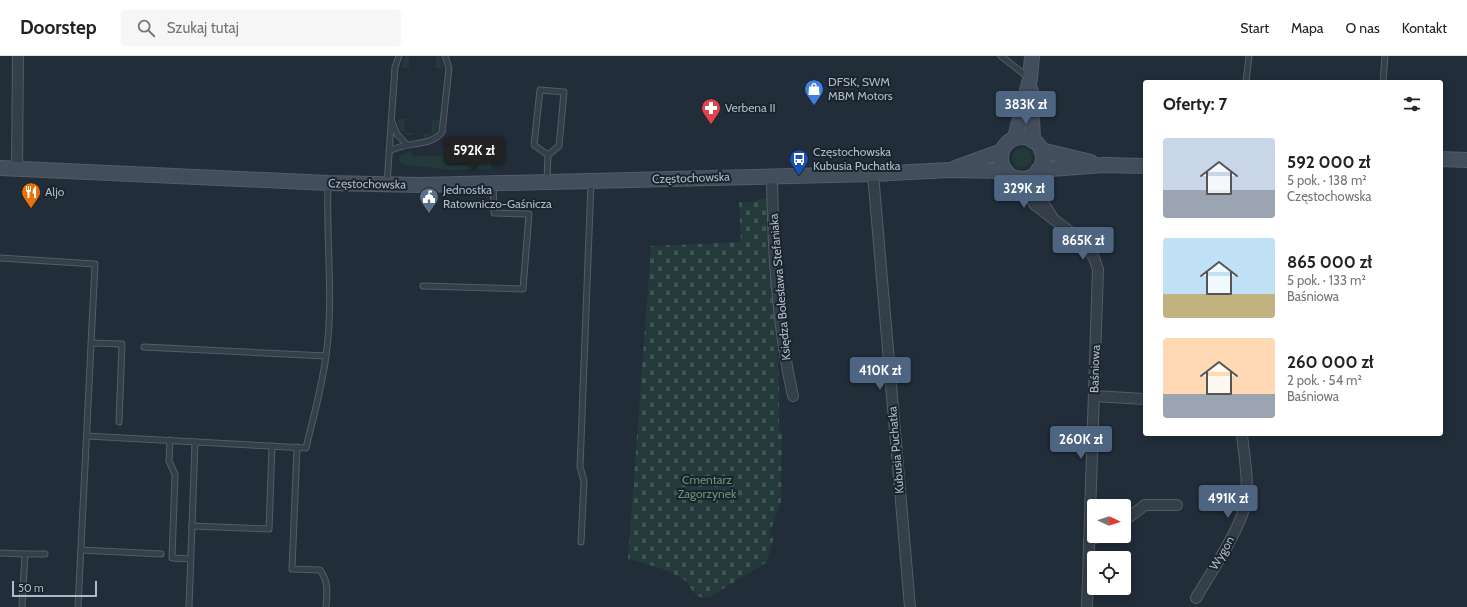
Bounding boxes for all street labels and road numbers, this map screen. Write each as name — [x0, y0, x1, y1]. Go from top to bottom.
street label: Częstochowska — [652, 169, 730, 186]
street label: Częstochowska — [328, 175, 406, 192]
street label: Księdza Bolesława Stefaniaka — [766, 213, 793, 361]
street label: Baśniowa — [1086, 344, 1103, 393]
street label: Kubusia Puchatka — [884, 406, 907, 494]
street label: Wygon — [1206, 533, 1237, 572]

